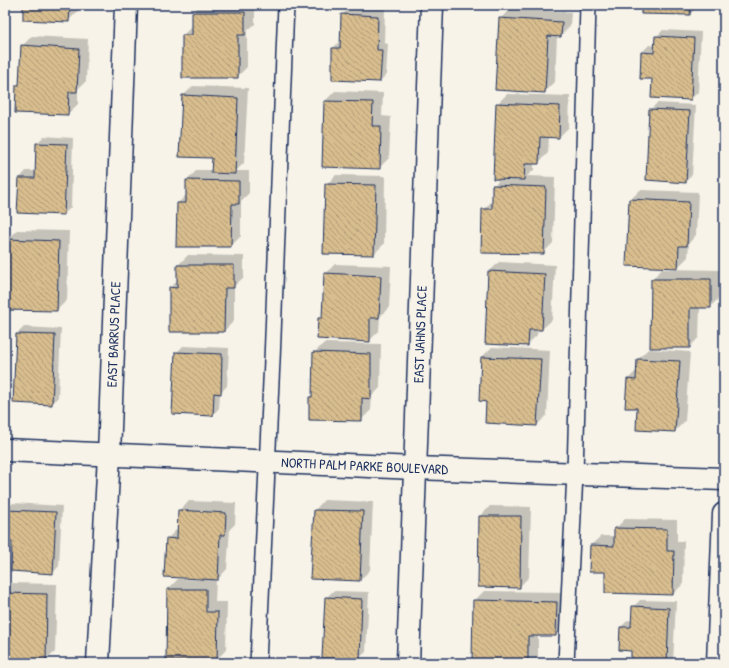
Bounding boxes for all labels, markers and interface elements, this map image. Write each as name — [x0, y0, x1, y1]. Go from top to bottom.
street label: EAST BARRUS PLACE — [102, 281, 125, 388]
street label: EAST JAHNS PLACE — [408, 285, 431, 383]
street label: NORTH PALM PARKE BOULEVARD — [281, 452, 449, 478]

